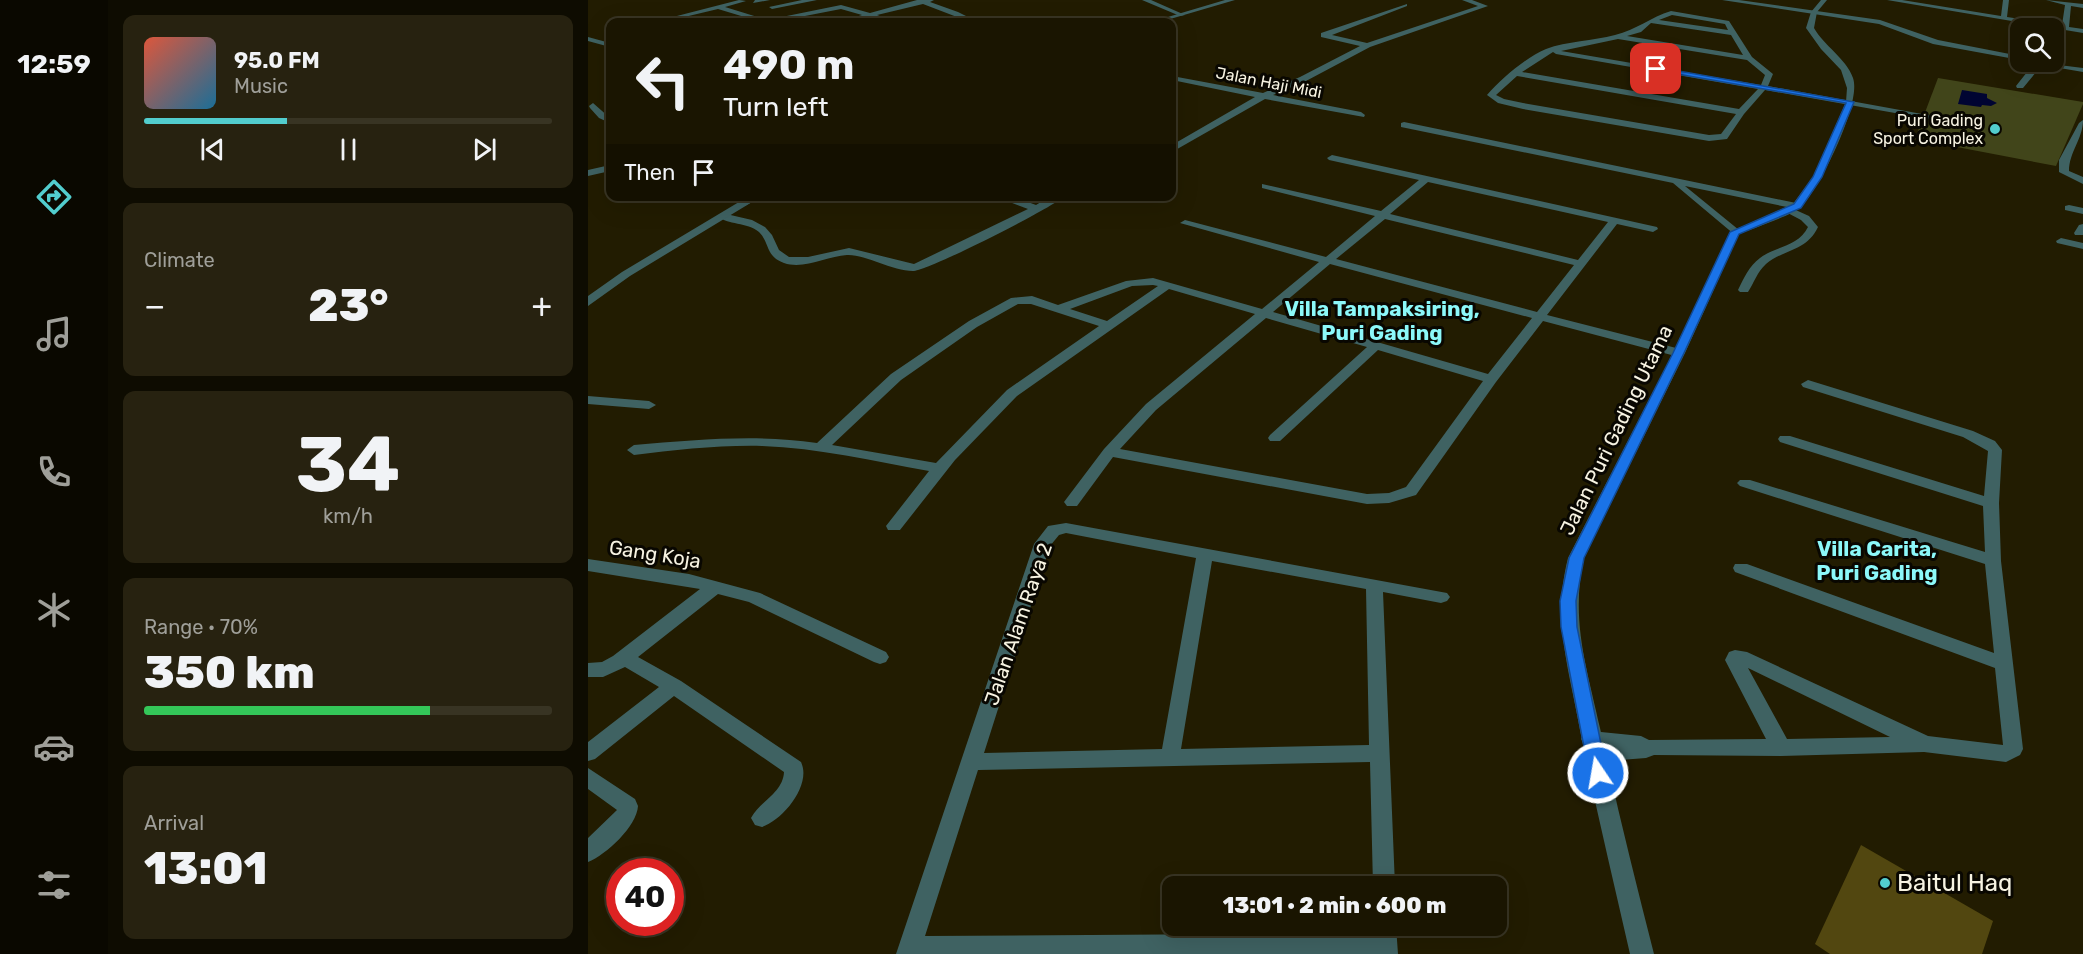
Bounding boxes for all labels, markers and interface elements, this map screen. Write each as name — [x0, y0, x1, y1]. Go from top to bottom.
map controls — [2010, 18, 2064, 72]
button: search — [2010, 18, 2064, 72]
text: 490 m — [723, 40, 854, 90]
icon: left — [624, 42, 702, 120]
pin — [1630, 43, 1681, 94]
text: 95.0 FM — [234, 47, 320, 74]
text: 12:59 — [17, 48, 91, 80]
icon: arrive — [1639, 52, 1672, 85]
street label: Jalan Haji Midi — [1214, 63, 1323, 102]
text: Music — [234, 74, 288, 98]
text: Turn left — [723, 91, 828, 123]
place label: Puri Gading Sport Complex — [1873, 111, 1983, 148]
marker: Puri Gading Sport Complex — [1988, 122, 2002, 136]
icon: previous — [196, 133, 229, 166]
icon: pause — [332, 133, 365, 166]
icon: next — [468, 133, 501, 166]
icon: arrive — [687, 156, 720, 189]
text: Then — [624, 159, 675, 186]
icon: directions — [33, 176, 75, 218]
text: Climate — [144, 248, 215, 272]
text: 23° — [308, 279, 389, 332]
text: − — [144, 286, 165, 325]
text: + — [531, 286, 552, 325]
district label: Villa Tampaksiring, Puri Gading — [1284, 296, 1480, 345]
icon: music — [33, 313, 75, 355]
street label: Jalan Puri Gading Utama — [1555, 321, 1677, 539]
text: 34 — [296, 418, 400, 511]
icon: phone — [33, 451, 75, 493]
text: km/h — [323, 504, 373, 528]
street label: Gang Koja — [607, 535, 703, 573]
district label: Villa Carita, Puri Gading — [1816, 536, 1938, 585]
street label: Jalan Alam Raya 2 — [979, 540, 1057, 708]
icon: climate — [33, 589, 75, 631]
text: Range · 70% — [144, 615, 258, 639]
text: 350 km — [144, 646, 315, 699]
icon: car — [33, 726, 75, 768]
position arrow — [1566, 741, 1630, 805]
text: Arrival — [144, 811, 204, 835]
text: 13:01 — [144, 842, 267, 895]
speed limit sign: 40 — [606, 858, 684, 936]
icon: filters — [33, 864, 75, 906]
place label: Baitul Haq — [1897, 869, 2012, 897]
marker: Baitul Haq — [1878, 876, 1892, 890]
text: 13:01 · 2 min · 600 m — [1223, 892, 1446, 919]

